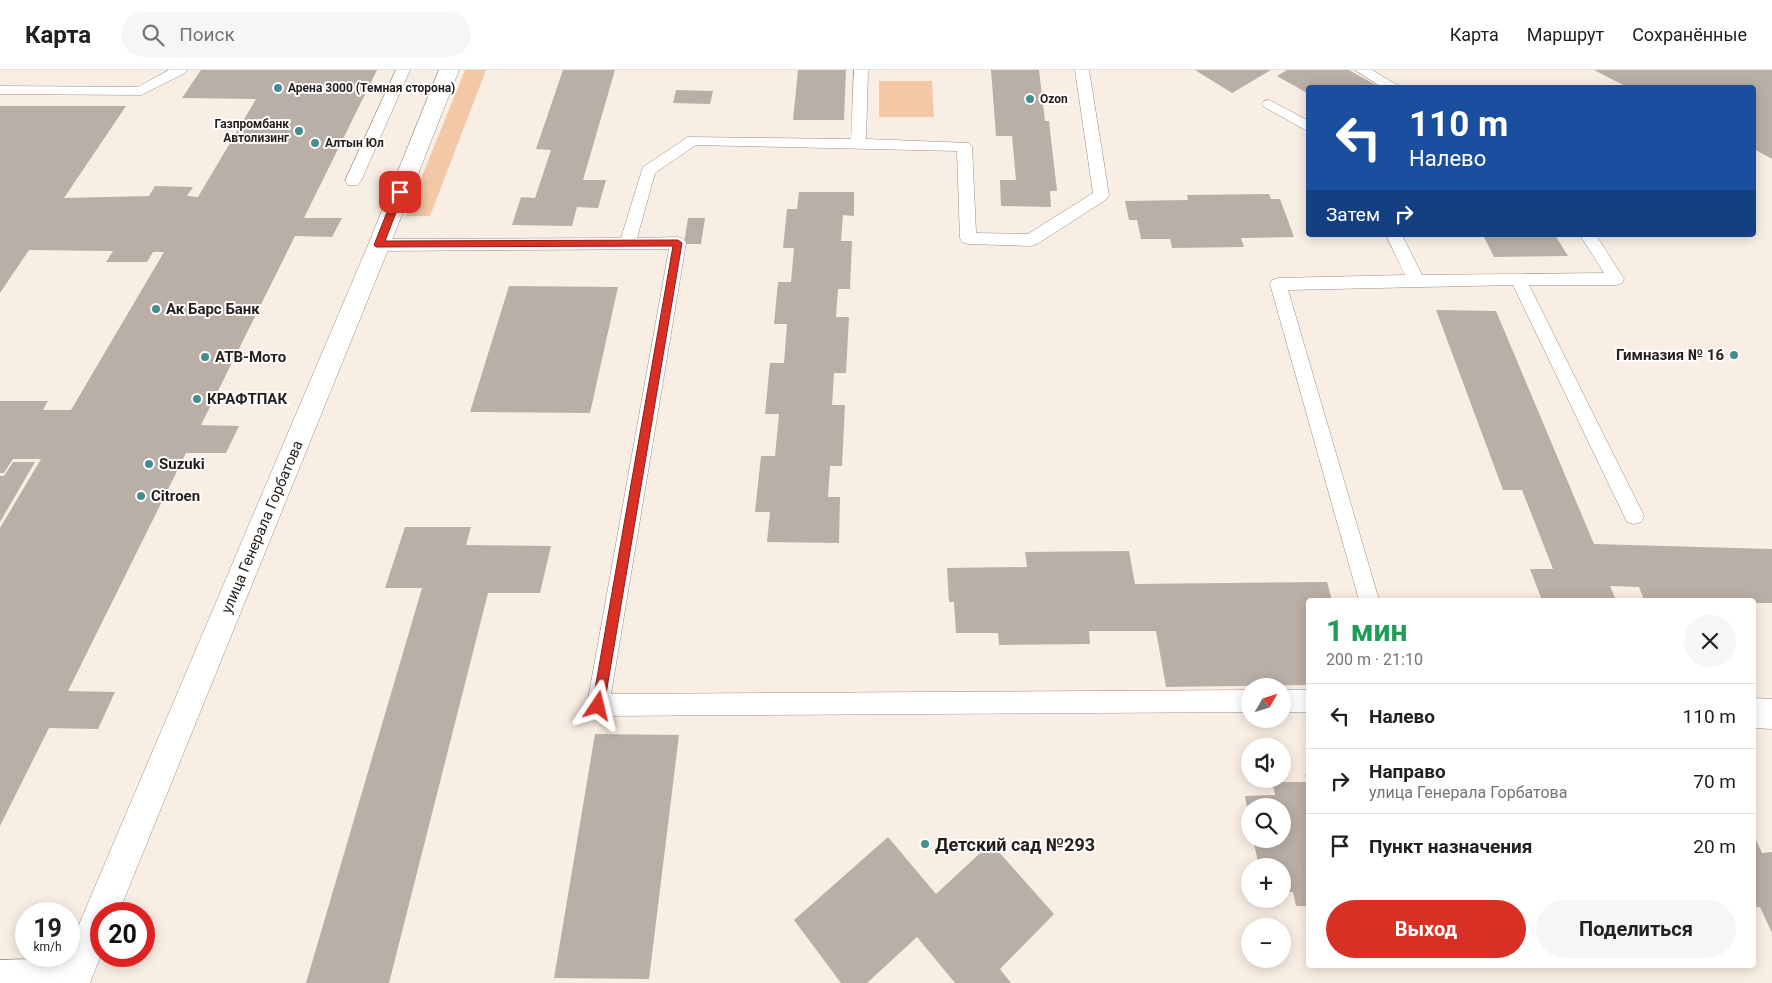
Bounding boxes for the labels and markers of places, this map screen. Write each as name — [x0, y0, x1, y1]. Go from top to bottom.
place label: Арена 3000 (Темная сторона) — [288, 81, 455, 95]
marker: Арена 3000 (Темная сторона) — [272, 82, 284, 94]
place label: Ozon — [1040, 92, 1068, 106]
marker: Ozon — [1024, 93, 1036, 105]
place label: Газпромбанк Автолизинг — [215, 117, 289, 145]
marker: Газпромбанк Автолизинг — [293, 125, 305, 137]
place label: Алтын Юл — [325, 136, 384, 150]
marker: Алтын Юл — [309, 137, 321, 149]
pin — [379, 171, 421, 213]
place label: Ак Барс Банк — [166, 300, 260, 318]
marker: Ак Барс Банк — [150, 303, 162, 315]
place label: Гимназия № 16 — [1616, 346, 1724, 364]
place label: АТВ-Мото — [215, 348, 286, 366]
marker: Гимназия № 16 — [1728, 349, 1740, 361]
marker: АТВ-Мото — [199, 351, 211, 363]
place label: КРАФТПАК — [207, 390, 287, 408]
marker: КРАФТПАК — [191, 393, 203, 405]
place label: Suzuki — [159, 455, 205, 473]
marker: Suzuki — [143, 458, 155, 470]
place label: Citroen — [151, 487, 200, 505]
marker: Citroen — [135, 490, 147, 502]
place label: Детский сад №293 — [935, 834, 1095, 855]
marker: Детский сад №293 — [919, 838, 931, 850]

